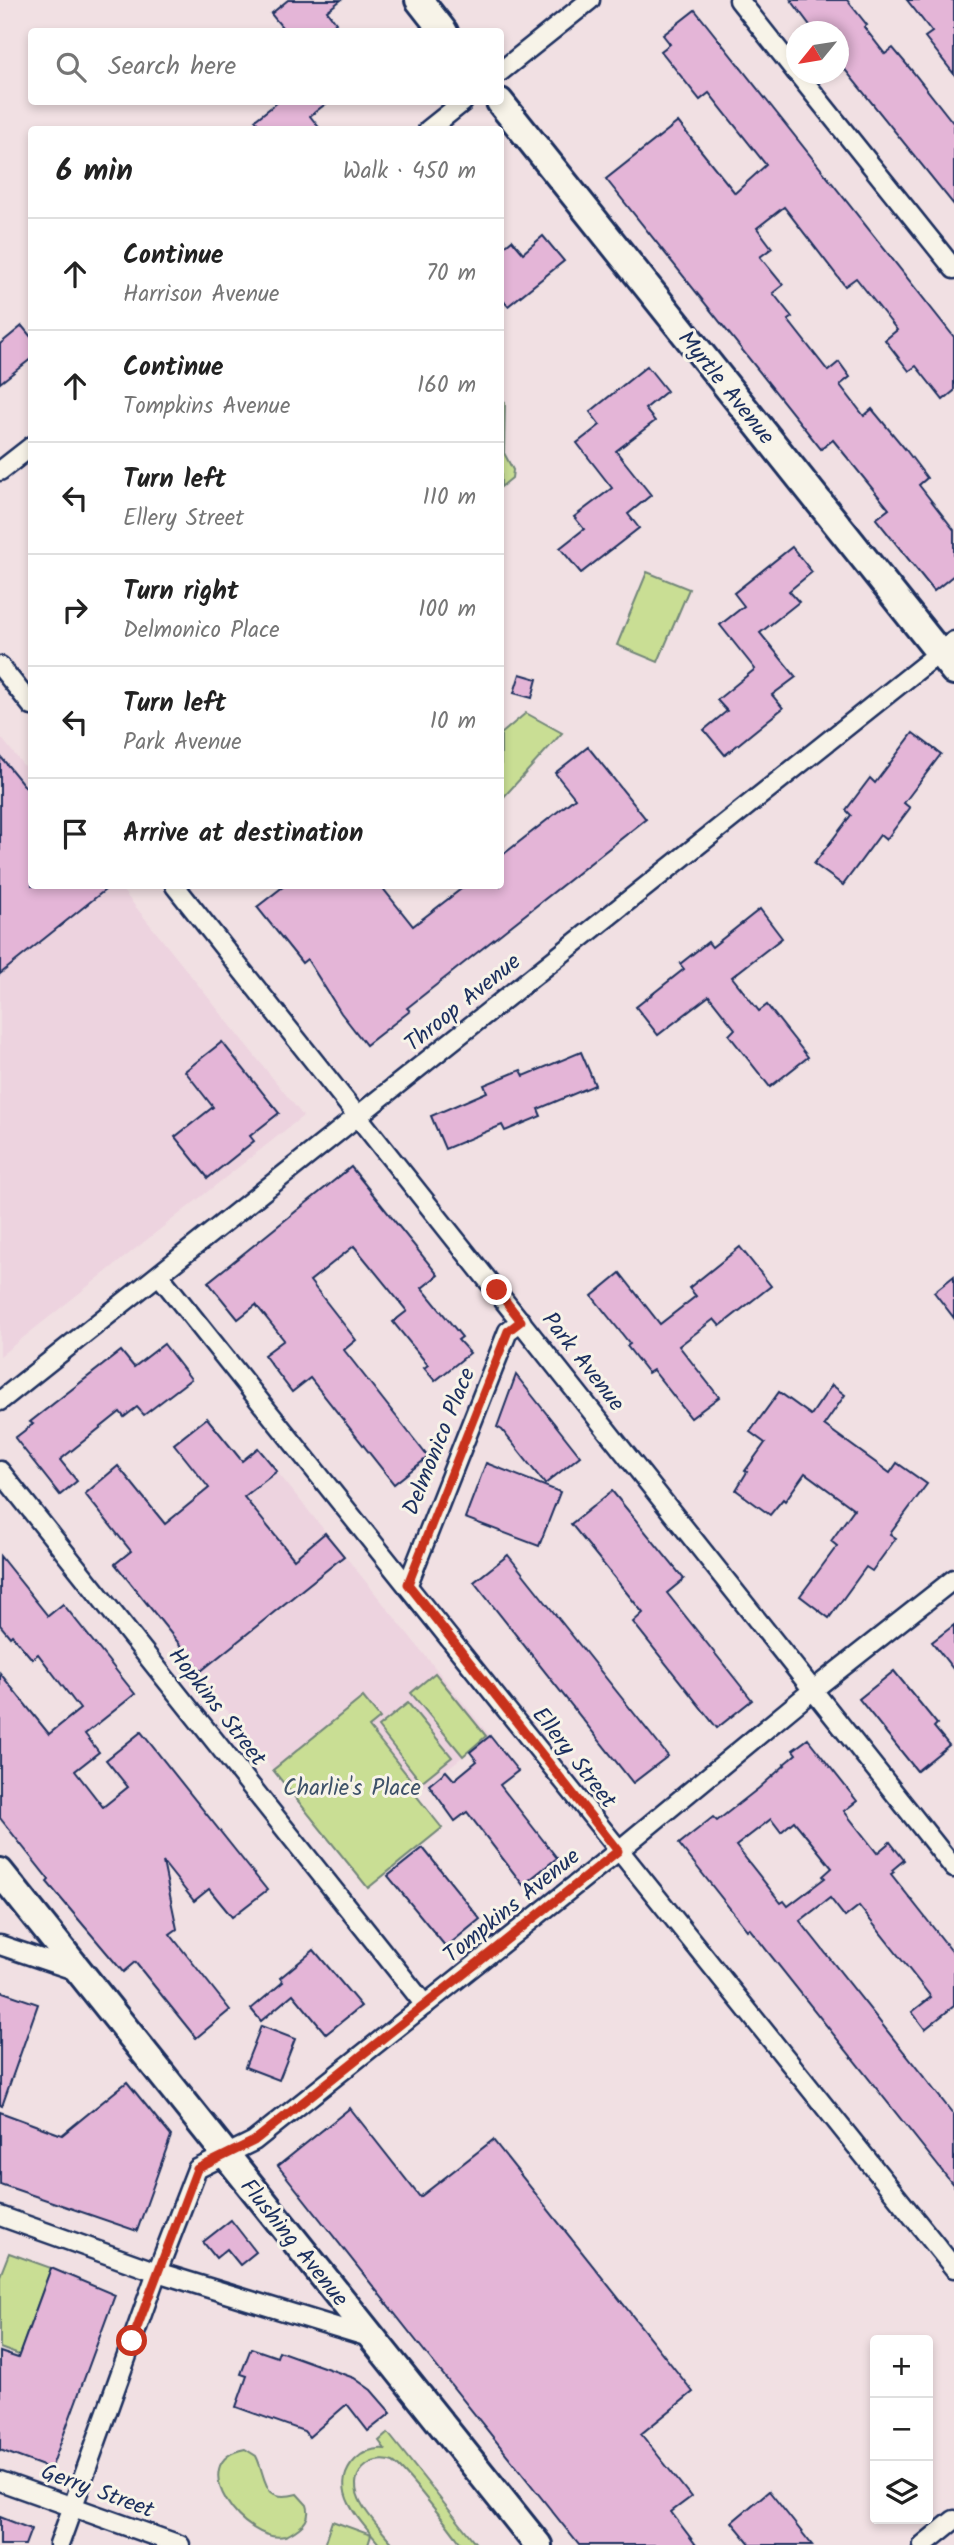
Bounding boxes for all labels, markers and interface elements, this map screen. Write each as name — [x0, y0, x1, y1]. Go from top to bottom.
north arrow — [786, 21, 849, 84]
search box — [28, 28, 504, 105]
text: Search here — [108, 46, 236, 88]
icon: search — [52, 48, 90, 86]
text: 6 min — [56, 148, 133, 196]
text: Walk · 450 m — [343, 154, 476, 190]
text: Continue — [123, 235, 224, 277]
icon: ahead — [56, 255, 94, 293]
text: 70 m — [426, 256, 476, 292]
text: Harrison Avenue — [123, 277, 279, 313]
street label: Myrtle Avenue — [668, 323, 783, 453]
text: Continue — [123, 347, 224, 389]
icon: ahead — [56, 367, 94, 405]
text: 160 m — [417, 368, 476, 404]
text: Tompkins Avenue — [123, 389, 290, 425]
text: Turn left — [123, 459, 226, 501]
icon: left — [56, 479, 94, 517]
text: 110 m — [423, 480, 476, 516]
text: Ellery Street — [123, 501, 244, 537]
text: Turn right — [123, 571, 239, 613]
icon: right — [56, 591, 94, 629]
text: 100 m — [418, 592, 476, 628]
text: Delmonico Place — [123, 613, 280, 649]
text: Turn left — [123, 683, 226, 725]
icon: left — [56, 703, 94, 741]
text: 10 m — [430, 704, 476, 740]
text: Park Avenue — [123, 725, 242, 761]
text: Arrive at destination — [123, 813, 363, 855]
icon: arrive — [56, 815, 94, 853]
street label: Throop Avenue — [397, 945, 529, 1062]
route end — [481, 1274, 512, 1305]
street label: Park Avenue — [532, 1304, 633, 1420]
street label: Delmonico Place — [394, 1362, 486, 1521]
street label: Hopkins Street — [158, 1640, 275, 1775]
street label: Ellery Street — [522, 1699, 626, 1818]
park label: Charlie's Place — [283, 1771, 421, 1807]
street label: Tompkins Avenue — [436, 1840, 589, 1973]
street label: Flushing Avenue — [230, 2171, 357, 2315]
route start — [116, 2325, 147, 2356]
map controls — [870, 2335, 933, 2524]
button: + — [870, 2335, 933, 2398]
button: − — [870, 2398, 933, 2461]
street label: Gerry Street — [36, 2455, 160, 2529]
button: layers — [870, 2461, 933, 2524]

